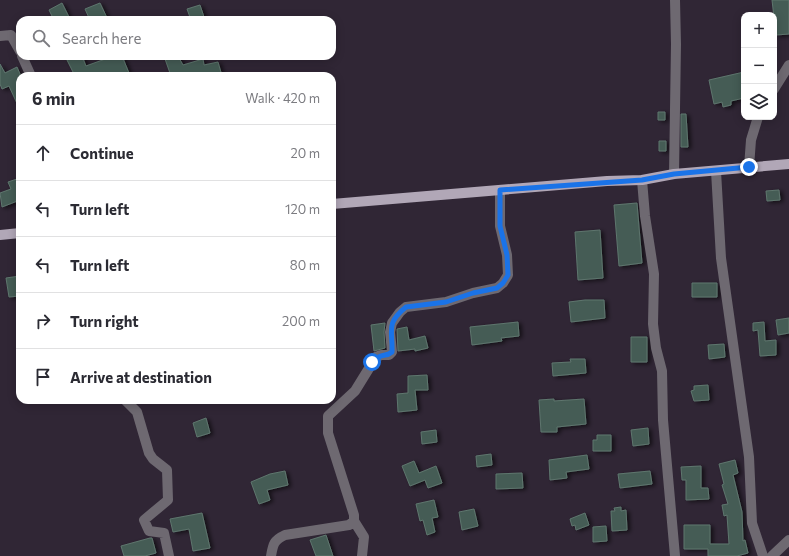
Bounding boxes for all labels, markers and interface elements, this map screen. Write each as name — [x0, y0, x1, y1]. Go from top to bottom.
map controls — [741, 12, 777, 120]
button: + — [741, 12, 777, 48]
search box — [16, 16, 336, 60]
icon: search — [30, 27, 52, 49]
text: Search here — [62, 29, 141, 47]
button: − — [741, 48, 777, 84]
button: layers — [741, 84, 777, 120]
text: 6 min — [32, 88, 75, 109]
text: Walk · 420 m — [245, 90, 320, 106]
icon: ahead — [32, 142, 54, 164]
text: Continue — [70, 144, 134, 162]
text: 20 m — [291, 145, 320, 161]
route end — [740, 158, 758, 176]
icon: left — [32, 198, 54, 220]
text: Turn left — [70, 200, 129, 218]
text: 120 m — [285, 201, 320, 217]
icon: left — [32, 254, 54, 276]
text: Turn left — [70, 256, 129, 274]
text: 80 m — [290, 257, 320, 273]
icon: right — [32, 310, 54, 332]
text: Turn right — [70, 312, 139, 330]
text: 200 m — [282, 313, 320, 329]
route start — [363, 353, 381, 371]
icon: arrive — [32, 366, 54, 388]
text: Arrive at destination — [70, 368, 212, 386]

